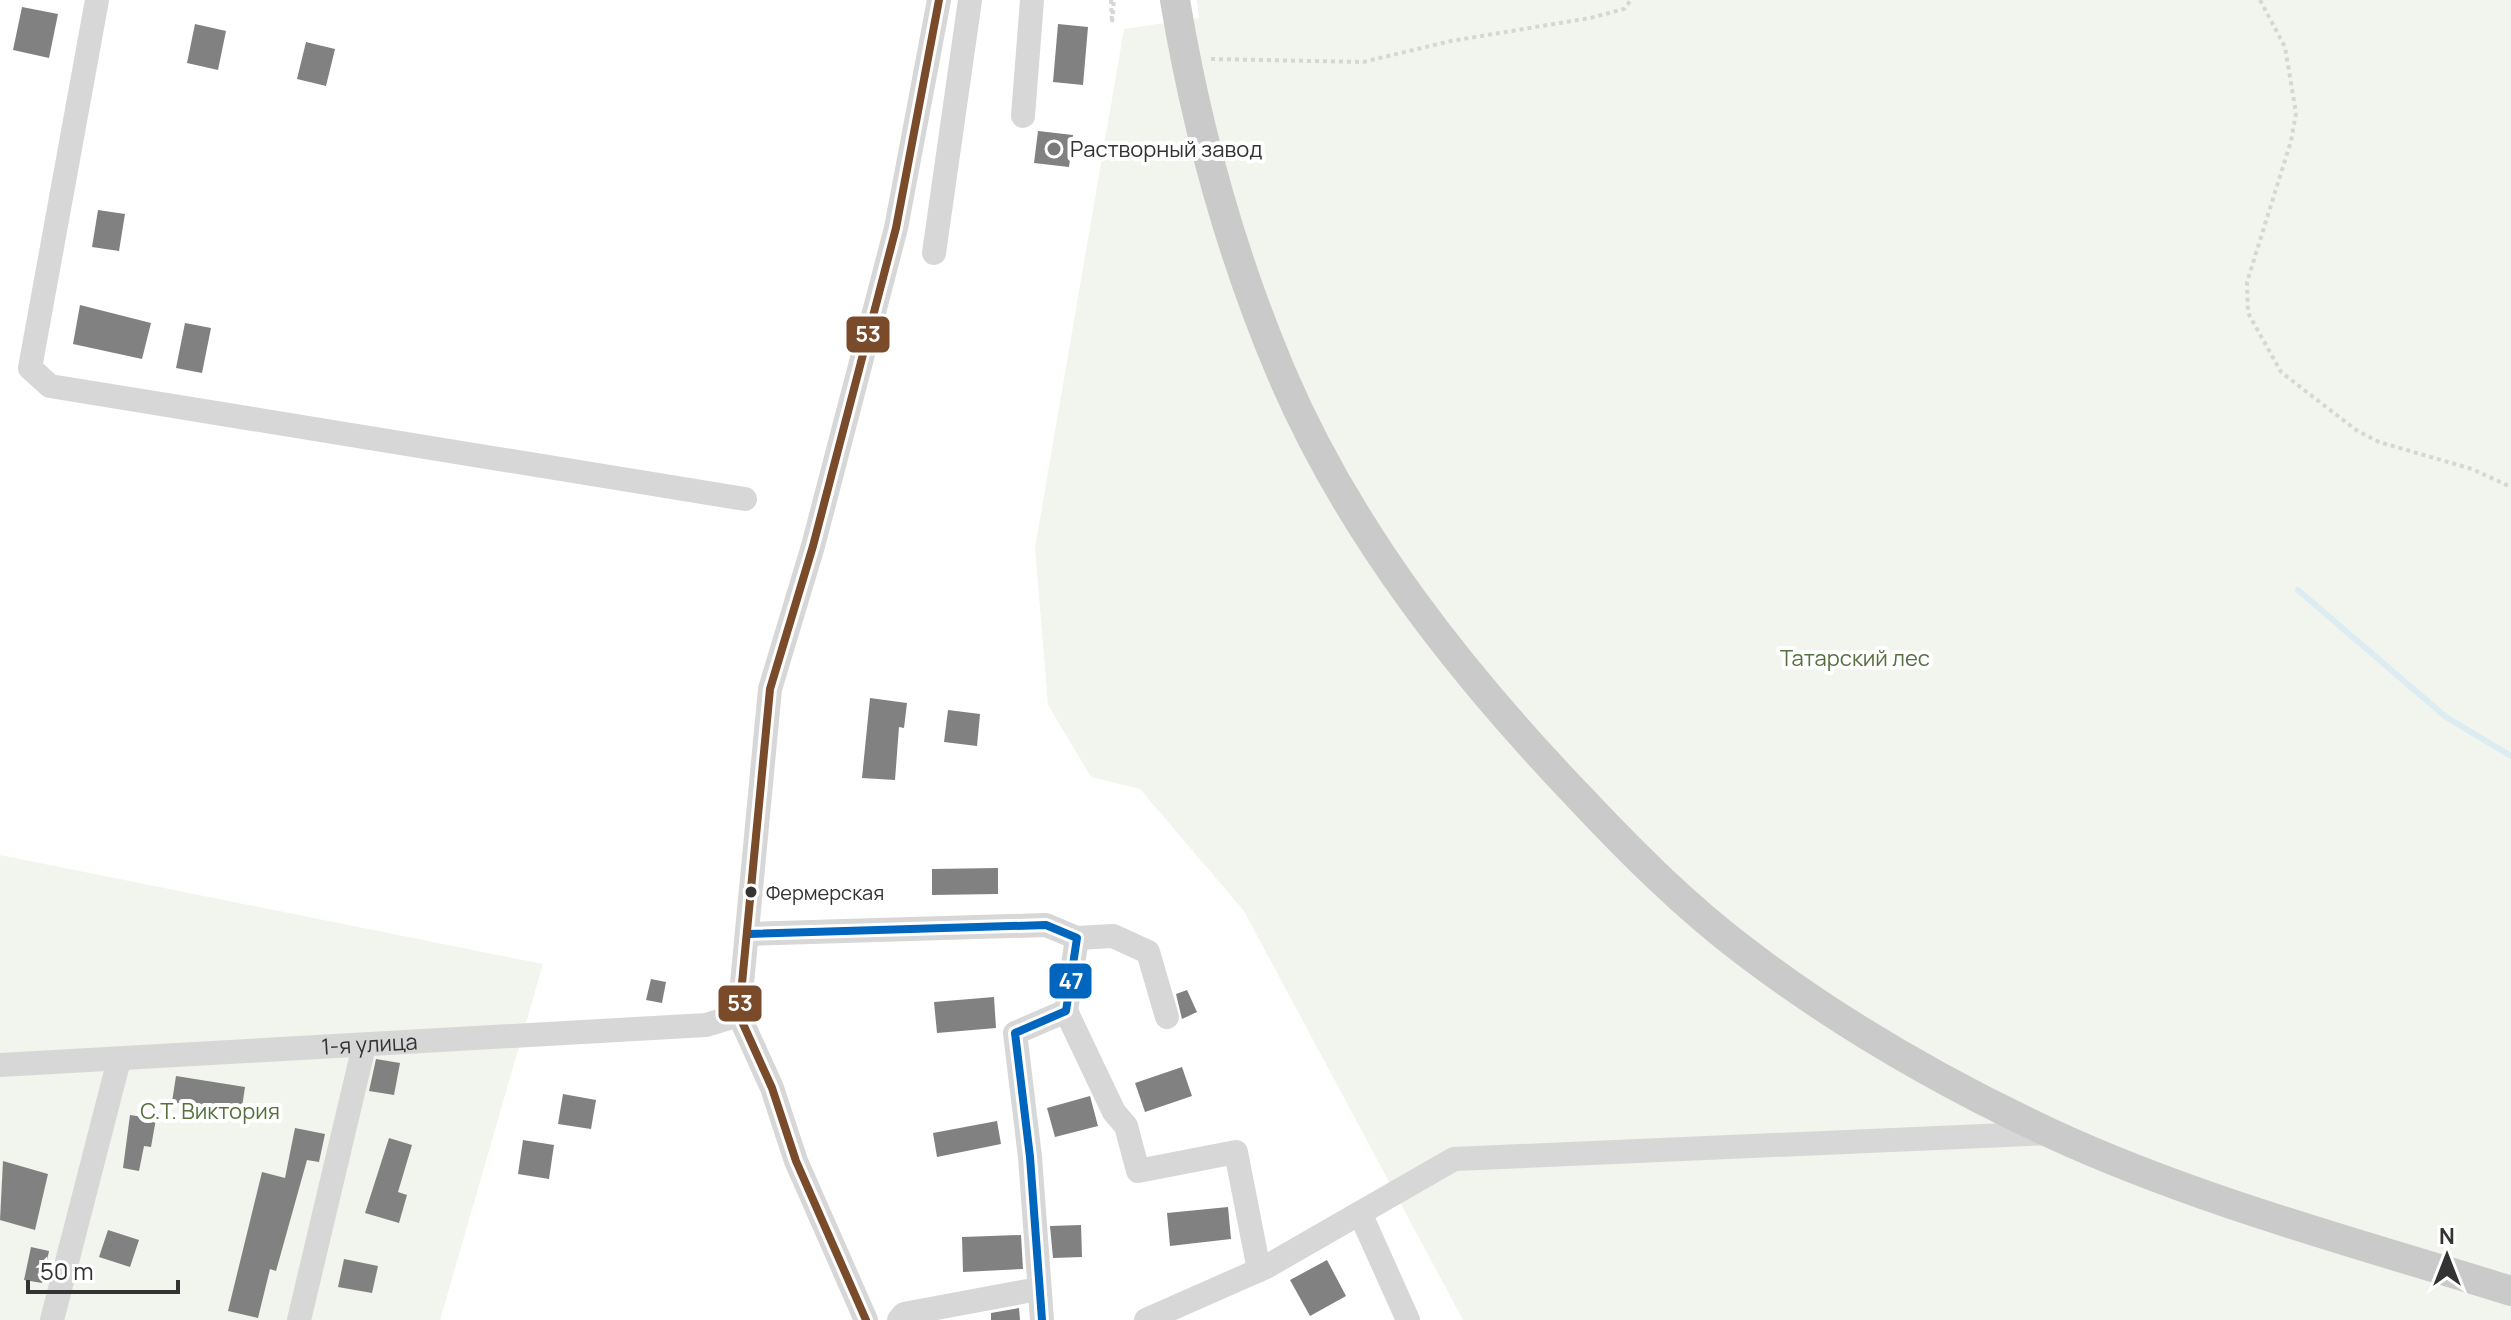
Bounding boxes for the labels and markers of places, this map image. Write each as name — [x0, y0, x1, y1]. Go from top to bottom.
place label: Растворный завод — [1070, 134, 1262, 164]
marker: Растворный завод — [1045, 140, 1063, 158]
place label: Фермерская — [766, 879, 884, 906]
marker: Фермерская — [743, 884, 759, 900]

